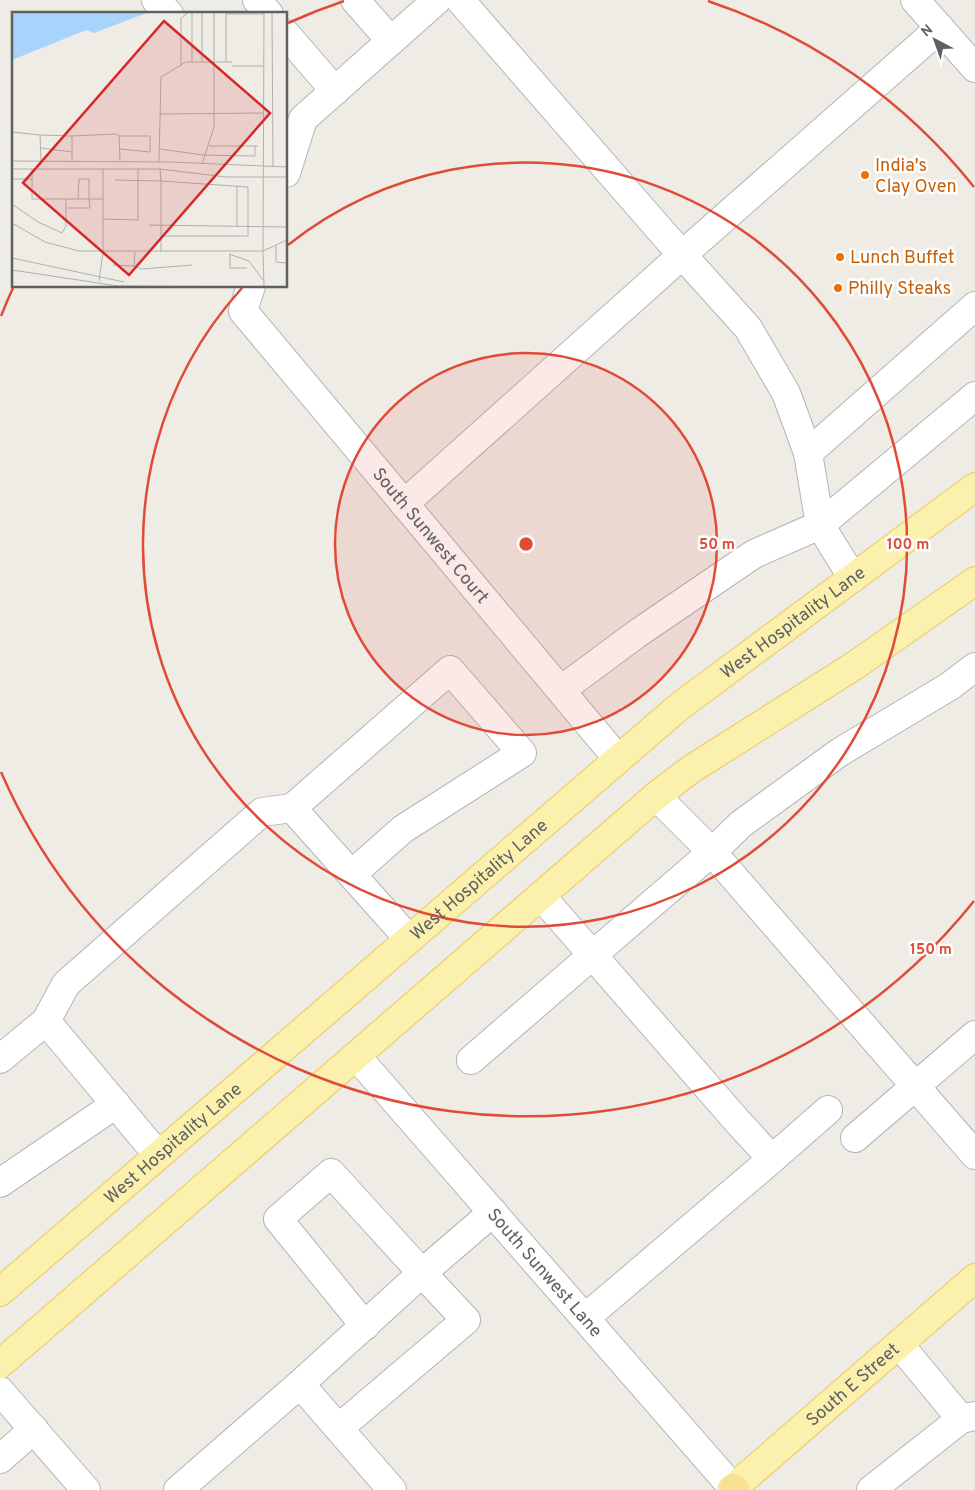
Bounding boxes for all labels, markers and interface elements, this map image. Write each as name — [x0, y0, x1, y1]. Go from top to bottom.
inset map — [12, 12, 288, 288]
north arrow — [910, 15, 960, 65]
text: N — [918, 22, 937, 41]
place label: India's Clay Oven — [875, 155, 957, 199]
marker: India's Clay Oven — [859, 169, 871, 181]
place label: Lunch Buffet — [850, 247, 954, 270]
marker: Lunch Buffet — [834, 251, 846, 263]
place label: Philly Steaks — [848, 278, 951, 301]
marker: Philly Steaks — [832, 282, 844, 294]
street label: South Sunwest Court — [366, 464, 493, 609]
centre of rings — [517, 535, 535, 553]
text: 50 m — [699, 536, 735, 555]
text: 100 m — [887, 536, 929, 555]
street label: West Hospitality Lane — [717, 562, 871, 685]
street label: West Hospitality Lane — [406, 815, 553, 946]
text: 150 m — [910, 941, 952, 960]
street label: West Hospitality Lane — [100, 1079, 247, 1210]
street label: South Sunwest Lane — [481, 1204, 606, 1343]
street label: South E Street — [802, 1339, 905, 1432]

